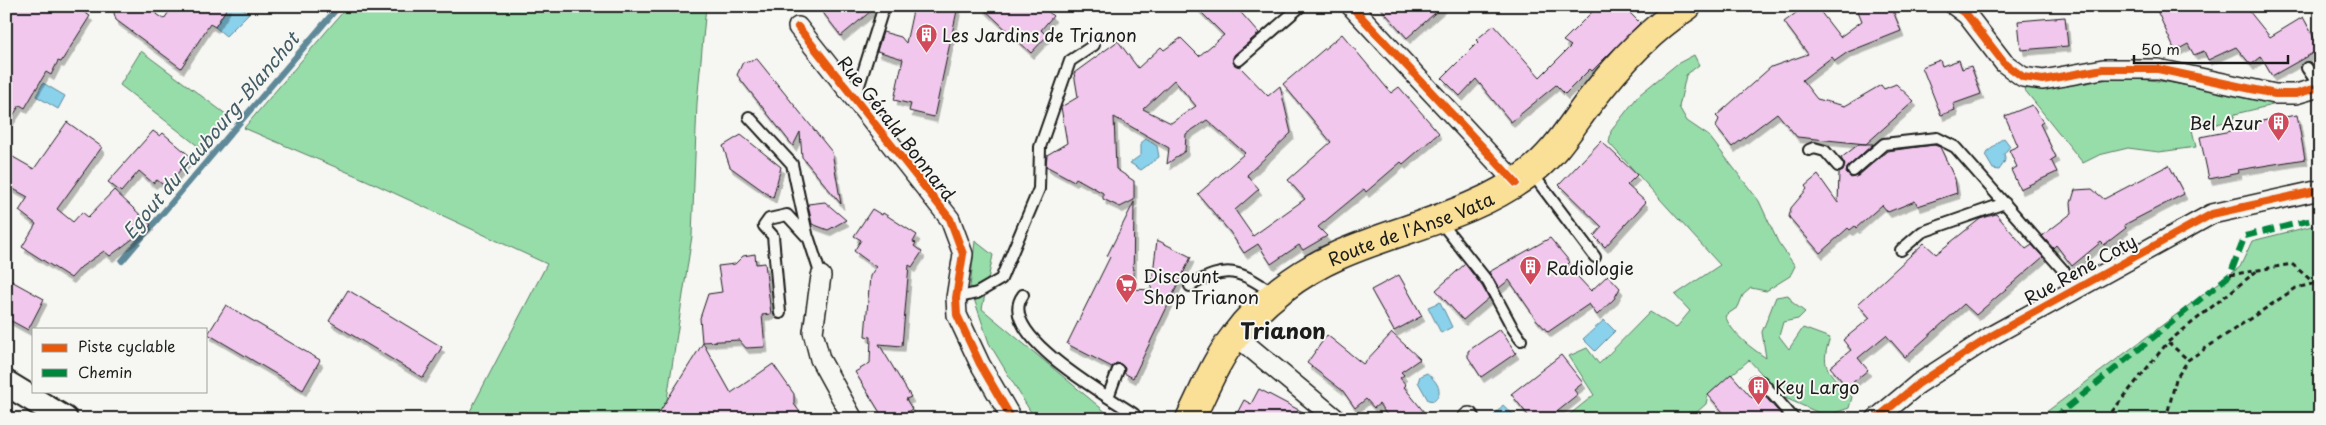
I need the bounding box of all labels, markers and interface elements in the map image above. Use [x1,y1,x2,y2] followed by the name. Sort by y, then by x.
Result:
[942,21,1137,48] place label: Les Jardins de Trianon
[914,22,938,53] building icon: Les Jardins de Trianon
[115,24,306,244] water label: Egout du Faubourg-Blanchot
[2134,32,2287,64] scale bar
[2141,37,2180,60] text: 50 m
[832,50,962,206] street label: Rue Gérald Bonnard
[2189,109,2263,136] place label: Bel Azur
[2266,110,2290,141] building icon: Bel Azur
[1323,184,1499,272] street label: Route de l'Anse Vata
[2019,227,2141,311] street label: Rue René Coty
[1546,254,1634,281] place label: Radiologie
[1518,255,1542,286] building icon: Radiologie
[1143,262,1259,310] place label: Discount Shop Trianon
[1115,273,1139,304] supermarket icon: Discount Shop Trianon
[1240,313,1326,346] district label: Trianon
[32,328,208,392] legend
[78,334,175,357] text: Piste cyclable
[78,360,132,383] text: Chemin
[1775,373,1859,400] place label: Key Largo
[1747,374,1771,405] building icon: Key Largo

